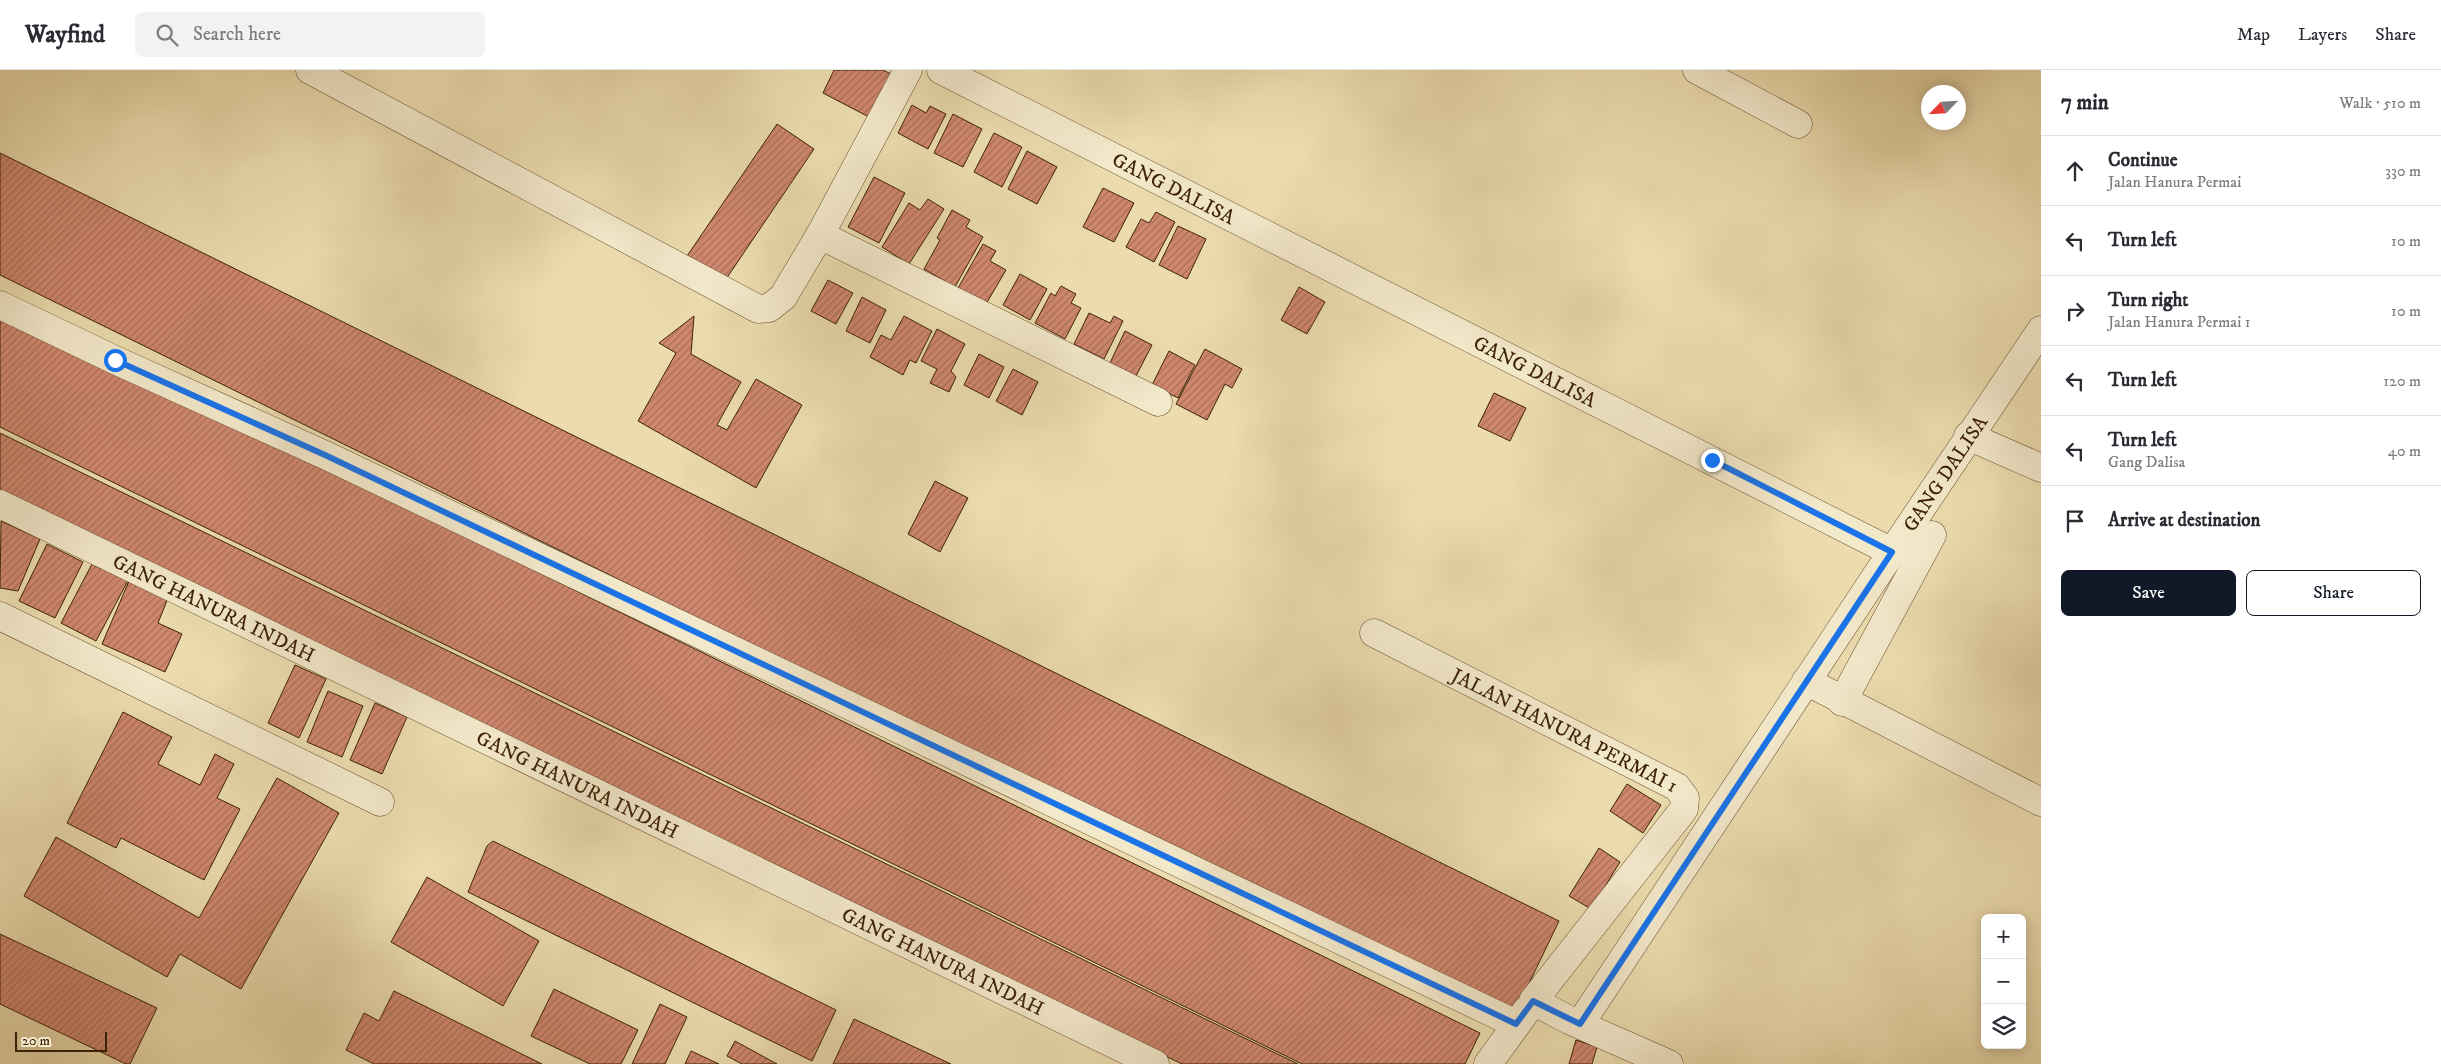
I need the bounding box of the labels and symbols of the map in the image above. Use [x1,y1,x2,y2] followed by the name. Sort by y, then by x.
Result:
[1921,85,1966,130] north arrow
[1107,148,1239,231] street label: GANG DALISA
[1469,331,1600,414] street label: GANG DALISA
[104,349,127,372] route start
[1898,411,1994,537] street label: GANG DALISA
[1701,449,1724,472] route end
[108,550,319,669] street label: GANG HANURA INDAH
[1445,663,1681,799] street label: JALAN HANURA PERMAI 1
[472,726,682,845] street label: GANG HANURA INDAH
[837,903,1048,1022] street label: GANG HANURA INDAH
[15,1029,108,1052] scale bar

